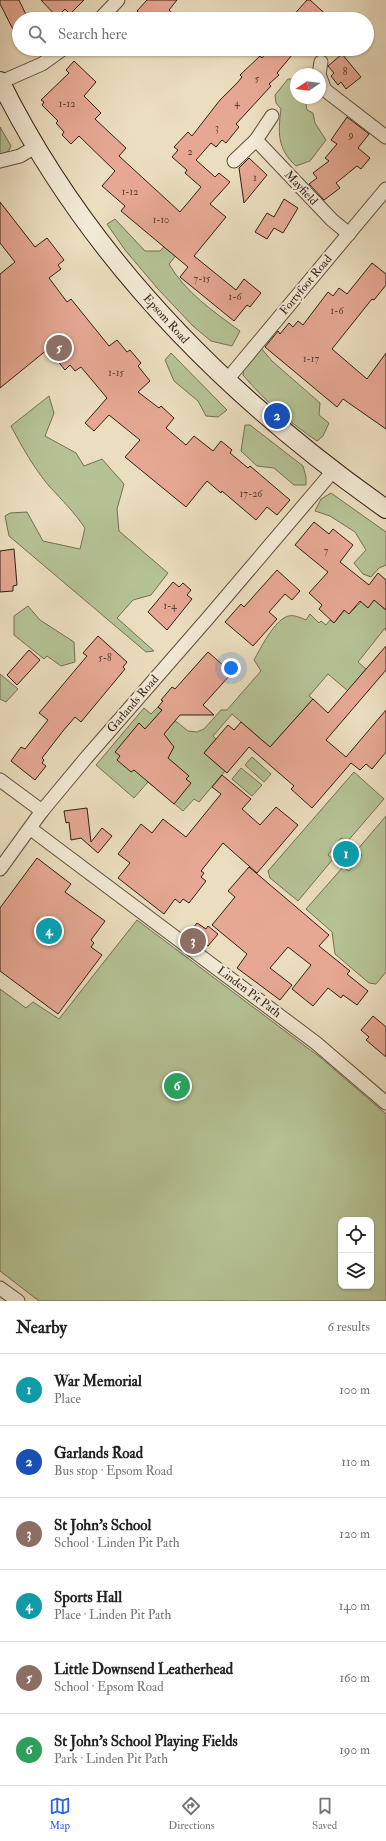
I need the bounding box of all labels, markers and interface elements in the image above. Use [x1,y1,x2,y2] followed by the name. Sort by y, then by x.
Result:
[12,12,374,56] search box
[26,23,48,45] icon: search
[58,25,127,44] text: Search here
[343,66,348,78] house number: 8
[290,68,326,104] north arrow
[255,73,260,85] house number: 5
[234,97,240,109] house number: 4
[59,98,75,110] house number: 1-12
[215,122,219,134] house number: 3
[347,129,354,141] house number: 9
[187,146,193,158] house number: 2
[281,167,321,209] street label: Mayfield
[253,172,257,184] house number: 1
[122,186,138,198] house number: 1-12
[153,214,169,226] house number: 1-10
[277,252,335,318] street label: Fortyfoot Road
[194,273,211,285] house number: 7-15
[140,291,192,347] street label: Epsom Road
[229,291,242,303] house number: 1-6
[331,305,344,317] house number: 1-6
[46,333,72,363] pin: 5
[303,353,319,365] house number: 1-17
[108,367,124,379] house number: 1-15
[264,401,290,431] pin: 2
[240,488,263,500] house number: 17-26
[324,545,329,557] house number: 7
[163,600,177,612] house number: 1-4
[98,652,112,664] house number: 5-8
[221,658,241,678] your location
[104,672,162,736] street label: Garlands Road
[333,839,359,869] pin: 1
[36,916,62,946] pin: 4
[180,926,206,956] pin: 3
[214,963,284,1021] street label: Linden Pit Path
[164,1071,190,1101] pin: 6
[338,1217,374,1289] map controls
[338,1217,374,1253] button: locate
[338,1253,374,1289] button: layers
[16,1317,67,1338] text: Nearby
[327,1319,370,1335] text: 6 results
[54,1372,142,1391] text: War Memorial
[27,1382,31,1398] text: 1
[339,1382,370,1398] text: 100 m
[54,1391,81,1407] text: Place
[54,1444,143,1463] text: Garlands Road
[26,1454,32,1470] text: 2
[341,1454,370,1470] text: 110 m
[54,1463,173,1479] text: Bus stop · Epsom Road
[54,1516,151,1535] text: St John's School
[27,1526,32,1542] text: 3
[339,1526,370,1542] text: 120 m
[54,1535,179,1551] text: School · Linden Pit Path
[54,1588,122,1607] text: Sports Hall
[25,1598,33,1614] text: 4
[339,1598,370,1614] text: 140 m
[54,1607,171,1623] text: Place · Linden Pit Path
[54,1660,233,1679] text: Little Downsend Leatherhead
[26,1670,32,1686] text: 5
[339,1670,370,1686] text: 160 m
[54,1679,164,1695] text: School · Epsom Road
[54,1732,238,1751] text: St John's School Playing Fields
[26,1742,32,1758] text: 6
[339,1742,370,1758] text: 190 m
[54,1751,168,1767] text: Park · Linden Pit Path
[49,1795,71,1832] tab: Map
[168,1795,215,1832] tab: Directions
[312,1795,337,1832] tab: Saved

